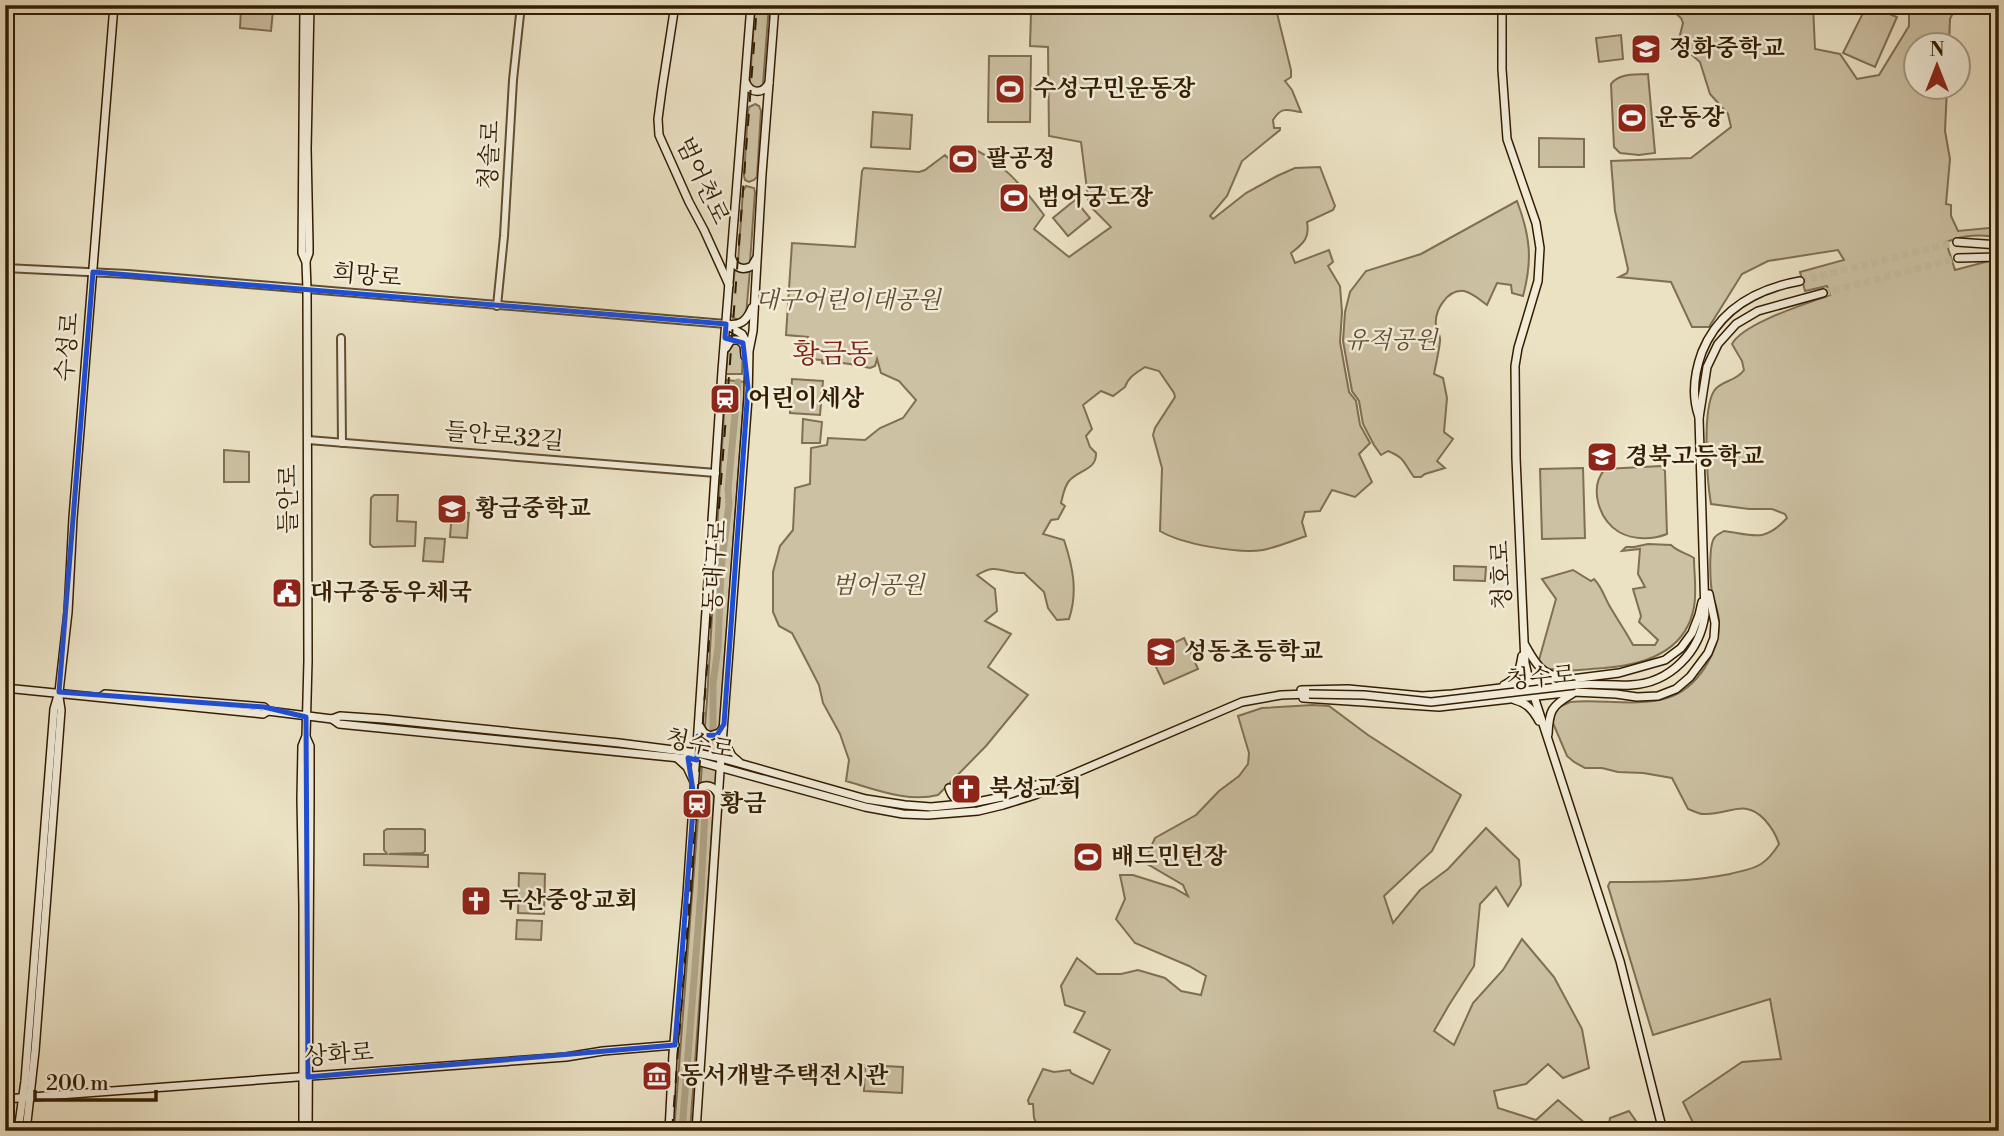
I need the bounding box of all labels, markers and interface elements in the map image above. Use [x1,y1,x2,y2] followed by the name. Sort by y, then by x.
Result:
[1629,32,1663,66] school or university icon: 정화중학교
[1902,32,1972,102] north arrow
[1669,34,1785,64] place label: 정화중학교
[1929,38,1945,62] text: N
[993,72,1027,106] sports icon: 수성구민운동장
[1033,74,1196,104] place label: 수성구민운동장
[1615,101,1649,135] sports icon: 운동장
[1655,103,1725,133] place label: 운동장
[473,119,507,191] street label: 청솔로
[669,133,735,229] street label: 범어천로
[946,142,980,176] sports icon: 팔공정
[986,144,1056,174] place label: 팔공정
[997,181,1031,215] sports icon: 범어궁도장
[1037,183,1154,213] place label: 범어궁도장
[331,258,403,294] street label: 희망로
[755,286,943,316] park label: 대구어린이대공원
[50,311,86,383] street label: 수성로
[1345,326,1439,356] park label: 유적공원
[792,337,874,372] district label: 황금동
[708,382,742,416] station icon: 어린이세상
[748,384,865,414] place label: 어린이세상
[443,417,565,457] street label: 들안로32길
[1585,440,1619,474] school or university icon: 경북고등학교
[1625,442,1764,472] place label: 경북고등학교
[274,464,304,534] street label: 들안로
[435,492,469,526] school or university icon: 황금중학교
[475,494,591,524] place label: 황금중학교
[698,519,734,613] street label: 동대구로
[1486,540,1518,610] street label: 청호로
[832,571,926,601] park label: 범어공원
[270,576,304,610] public building icon: 대구중동우체국
[310,578,472,608] place label: 대구중동우체국
[1144,635,1178,669] school or university icon: 성동초등학교
[1184,637,1323,667] place label: 성동초등학교
[1505,660,1577,696] street label: 청수로
[663,724,737,766] street label: 청수로
[949,772,983,806] church icon: 북성교회
[989,774,1082,804] place label: 북성교회
[680,787,714,821] station icon: 황금
[720,789,766,819] place label: 황금
[1071,840,1105,874] sports icon: 배드민턴장
[1111,842,1228,872] place label: 배드민턴장
[459,884,493,918] church icon: 두산중앙교회
[499,886,638,916] place label: 두산중앙교회
[303,1038,375,1072] street label: 상화로
[35,1059,156,1103] scale bar
[640,1059,674,1093] museum icon: 동서개발주택전시관
[680,1061,889,1091] place label: 동서개발주택전시관
[46,1071,109,1097] text: 200 m

